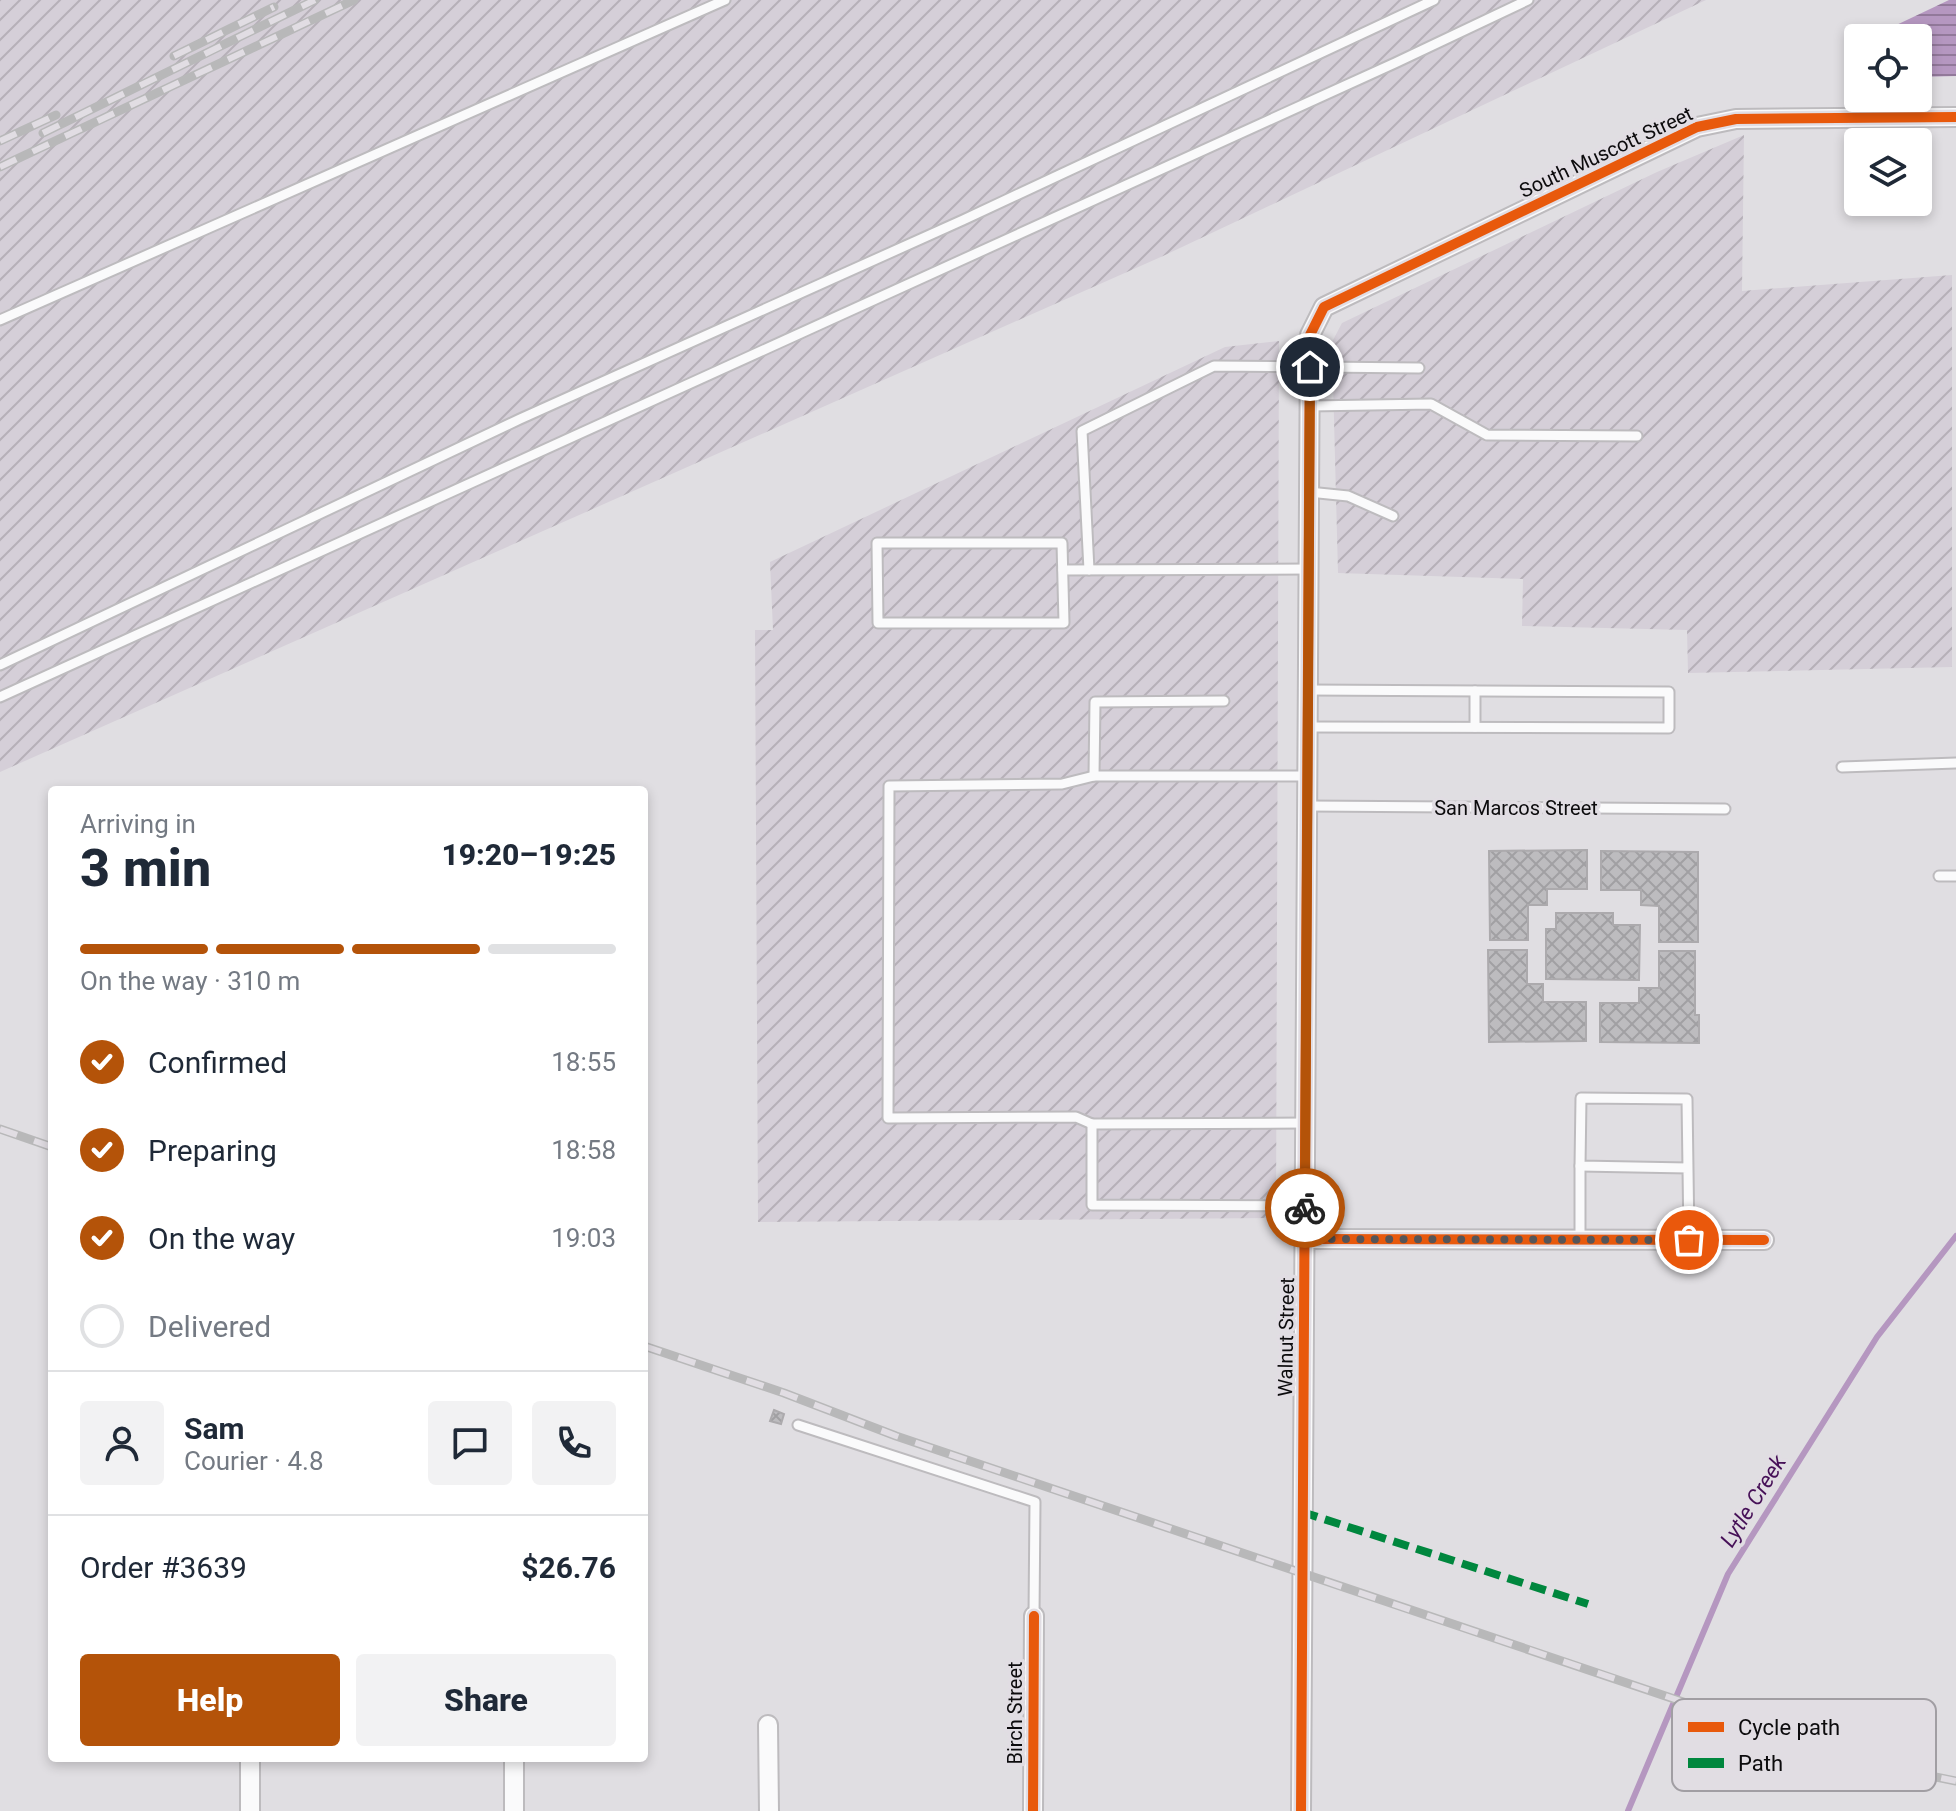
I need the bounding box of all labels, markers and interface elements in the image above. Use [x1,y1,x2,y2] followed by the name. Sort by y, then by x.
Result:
[1844,24,1932,216] map controls
[1844,24,1932,112] button: locate
[1516,101,1696,203] street label: South Muscott Street
[1844,128,1932,216] button: layers
[1276,333,1344,401] pin
[1288,345,1332,389] icon: home
[1434,796,1598,820] street label: San Marcos Street
[80,809,196,839] text: Arriving in
[441,837,616,872] text: 19:20–19:25
[80,838,211,899] text: 3 min
[80,966,300,996] text: On the way · 310 m
[80,1040,124,1084] icon: check
[148,1045,287,1080] text: Confirmed
[551,1047,616,1077] text: 18:55
[80,1128,124,1172] icon: check
[148,1133,277,1168] text: Preparing
[551,1135,616,1165] text: 18:58
[1265,1168,1345,1248] courier
[1283,1186,1327,1230] icon: bike
[1655,1206,1723,1274] pin
[80,1216,124,1260] icon: check
[1667,1218,1711,1262] icon: bag
[148,1221,295,1256] text: On the way
[551,1223,616,1253] text: 19:03
[1273,1277,1299,1397] street label: Walnut Street
[148,1309,271,1344] text: Delivered
[80,1401,164,1485] button: person
[428,1401,512,1485] button: chat
[532,1401,616,1485] button: phone
[184,1411,245,1446] text: Sam
[184,1446,324,1476] text: Courier · 4.8
[1715,1450,1792,1551] water label: Lytle Creek
[80,1550,247,1585] text: Order #3639
[521,1550,616,1585] text: $26.76
[80,1654,340,1746] button: Help
[356,1654,616,1746] button: Share
[1003,1661,1027,1765] street label: Birch Street
[1672,1699,1936,1791] legend
[1738,1715,1840,1740] text: Cycle path
[1738,1751,1783,1776] text: Path

